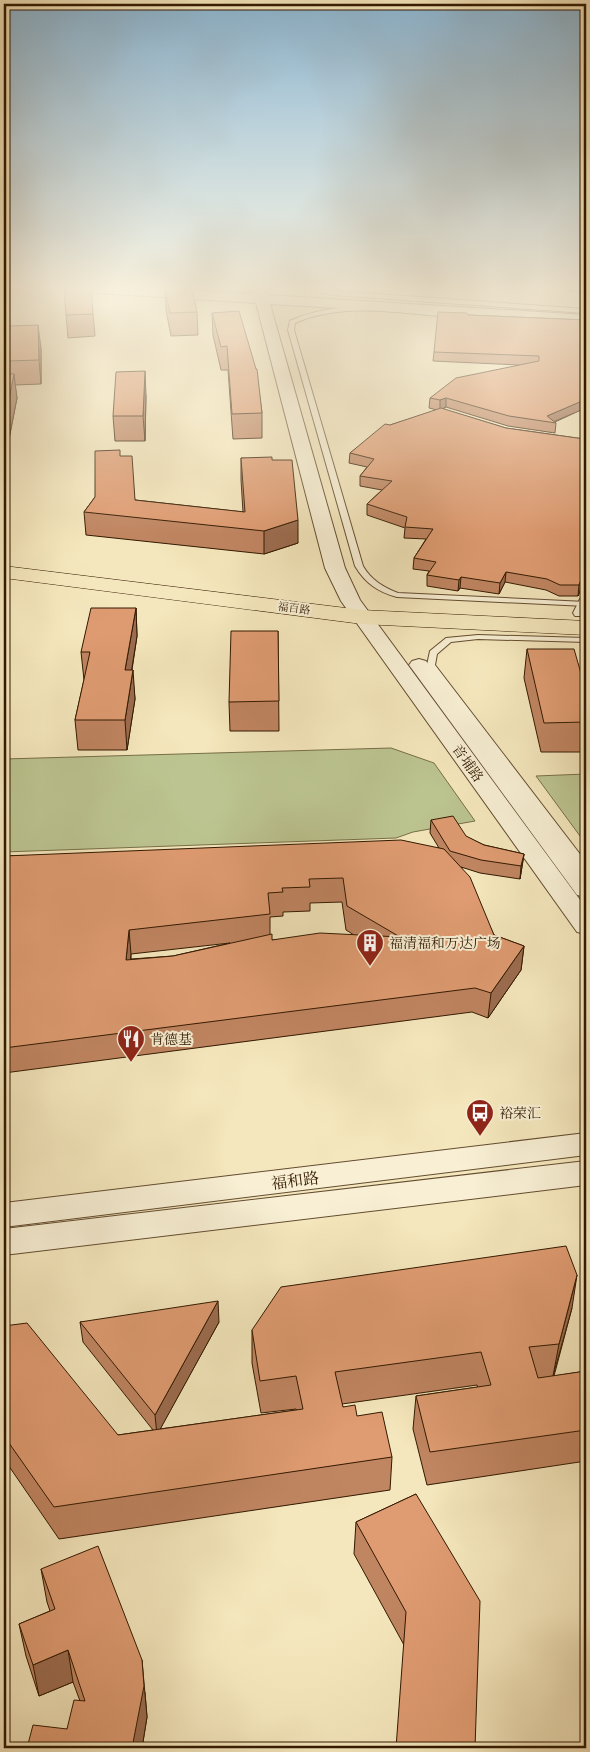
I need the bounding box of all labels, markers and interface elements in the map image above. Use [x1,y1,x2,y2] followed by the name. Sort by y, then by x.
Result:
[277,600,311,619] street label: 福百路
[447,741,487,787] street label: 音埔路
[355,928,385,967] building icon: 福清福和万达广场
[389,935,501,954] place label: 福清福和万达广场
[116,1024,146,1063] restaurant icon: 肯德基
[150,1031,192,1050] place label: 肯德基
[465,1098,495,1137] bus stop icon: 裕荣汇
[499,1105,541,1124] place label: 裕荣汇
[270,1168,320,1196] street label: 福和路

